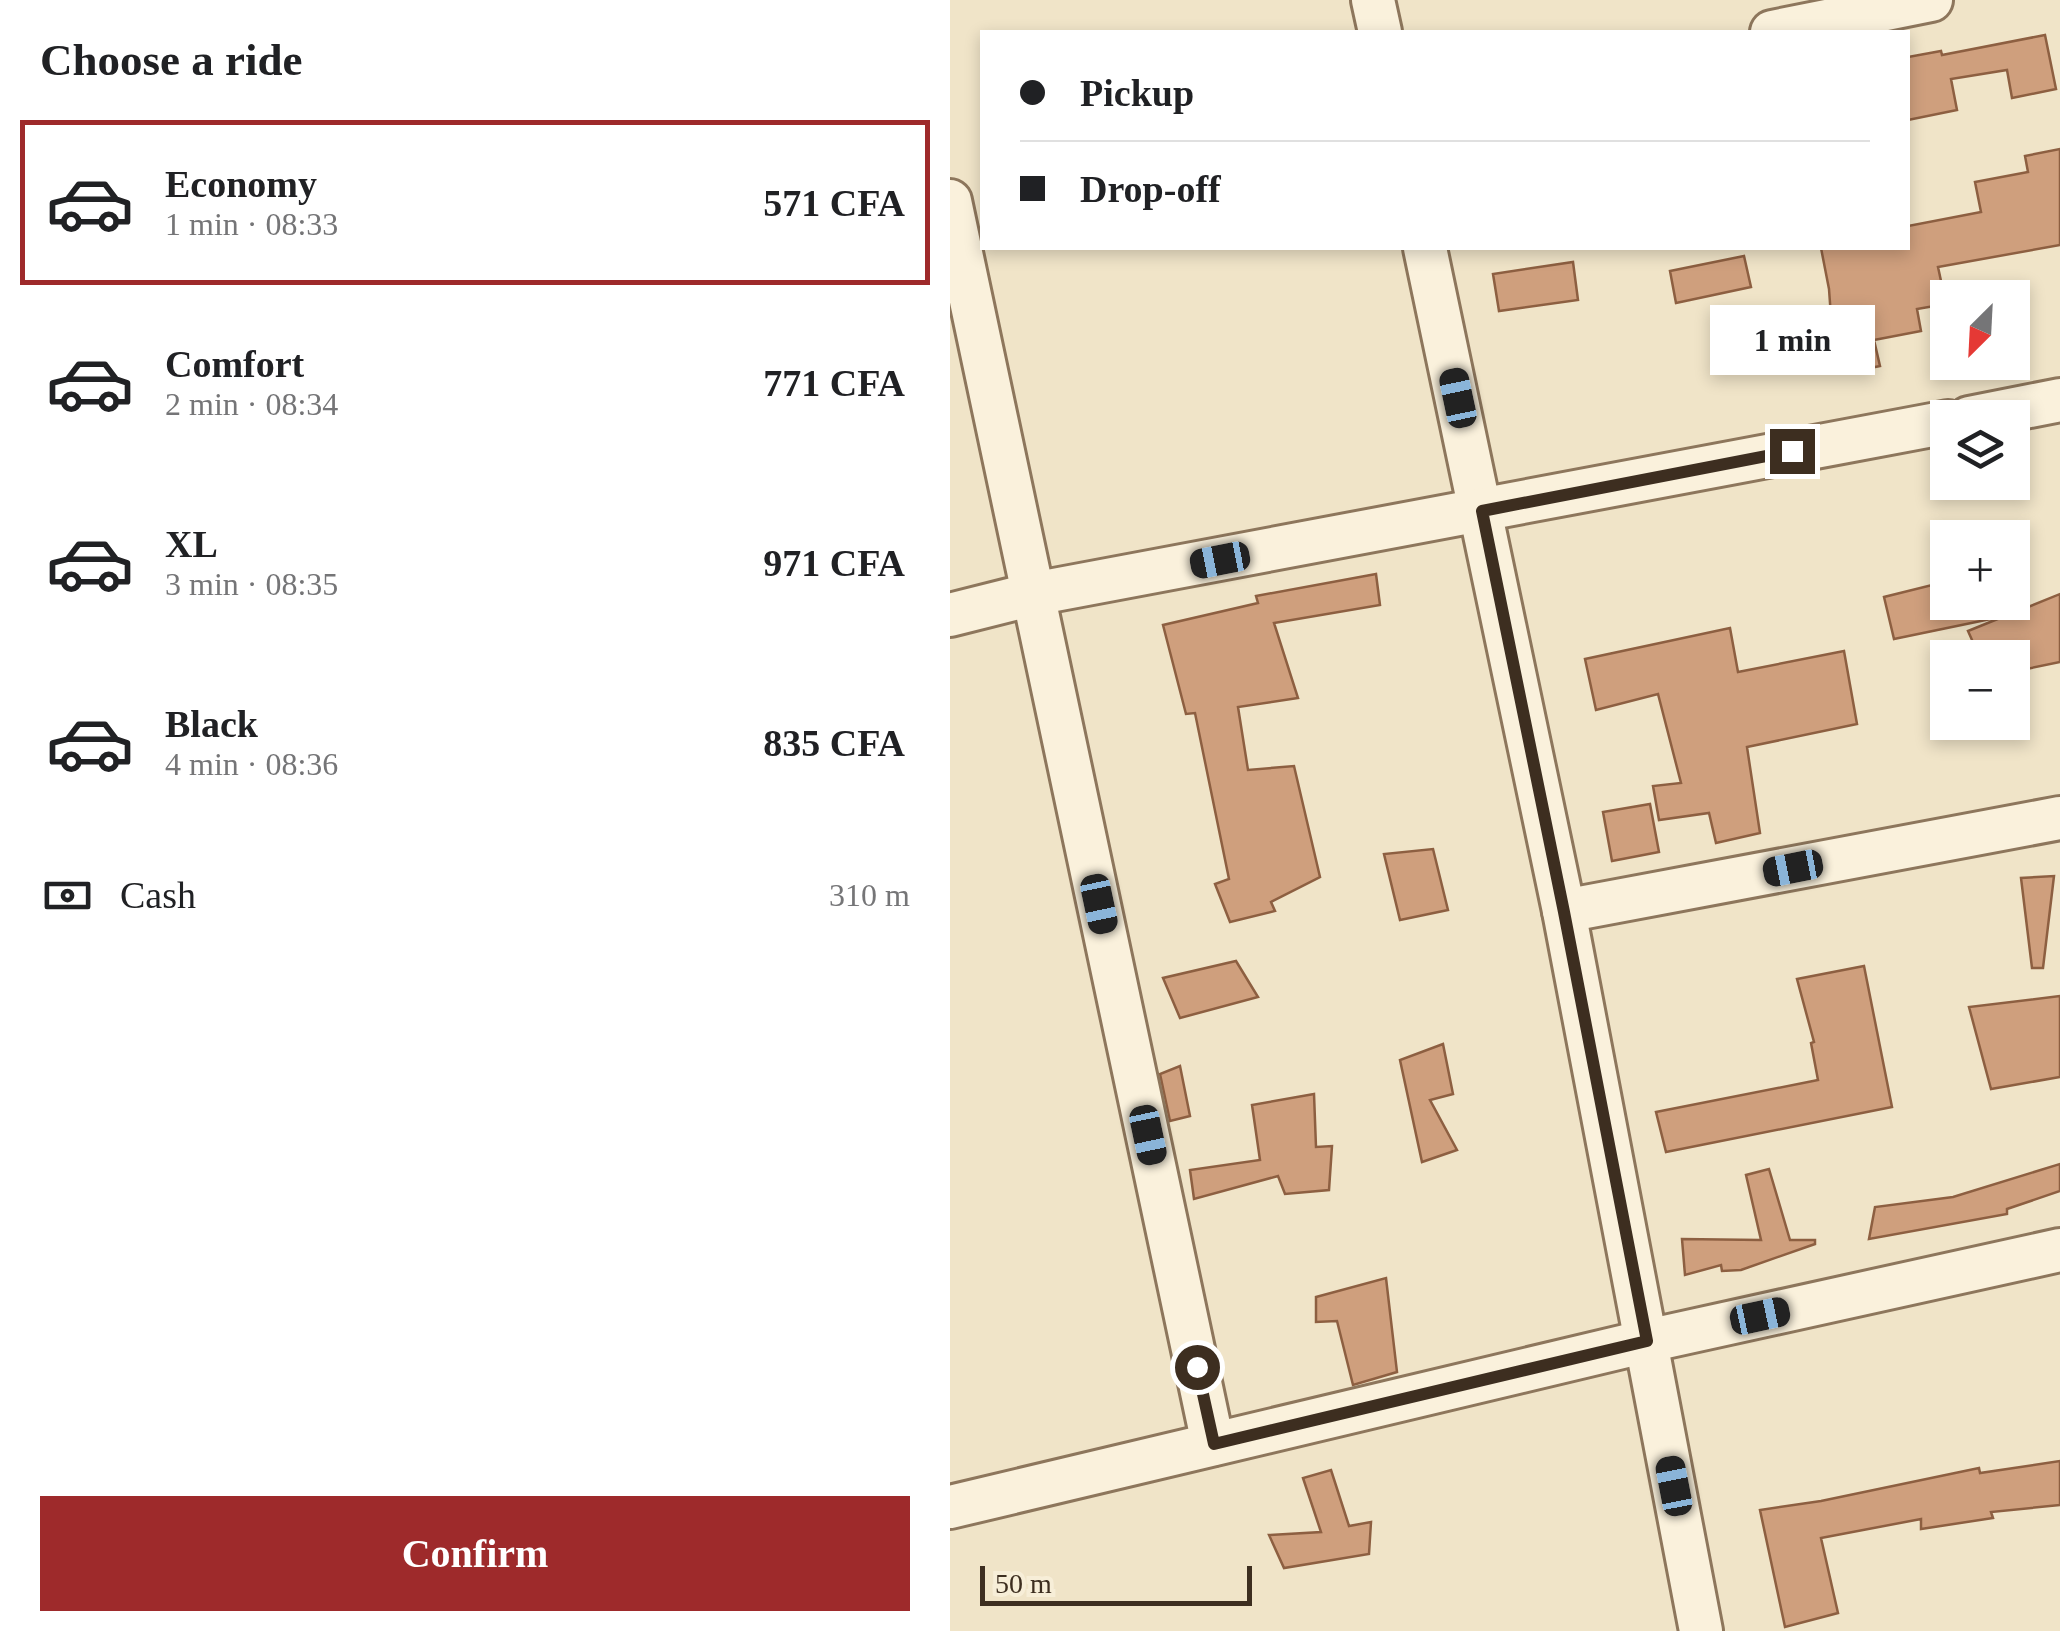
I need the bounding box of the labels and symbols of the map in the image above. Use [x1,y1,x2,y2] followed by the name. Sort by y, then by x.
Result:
[1930,280,2030,380] north arrow
[1710,306,1874,376] callout: 1 min
[1437,366,1479,430] car
[1770,429,1815,474] route end
[1188,540,1252,580] car
[1761,848,1825,888] car
[1078,872,1120,936] car
[1127,1103,1169,1167] car
[1728,1295,1792,1337] car
[1175,1345,1220,1390] route start
[1654,1454,1694,1518] car
[980,1561,1252,1606] scale bar

